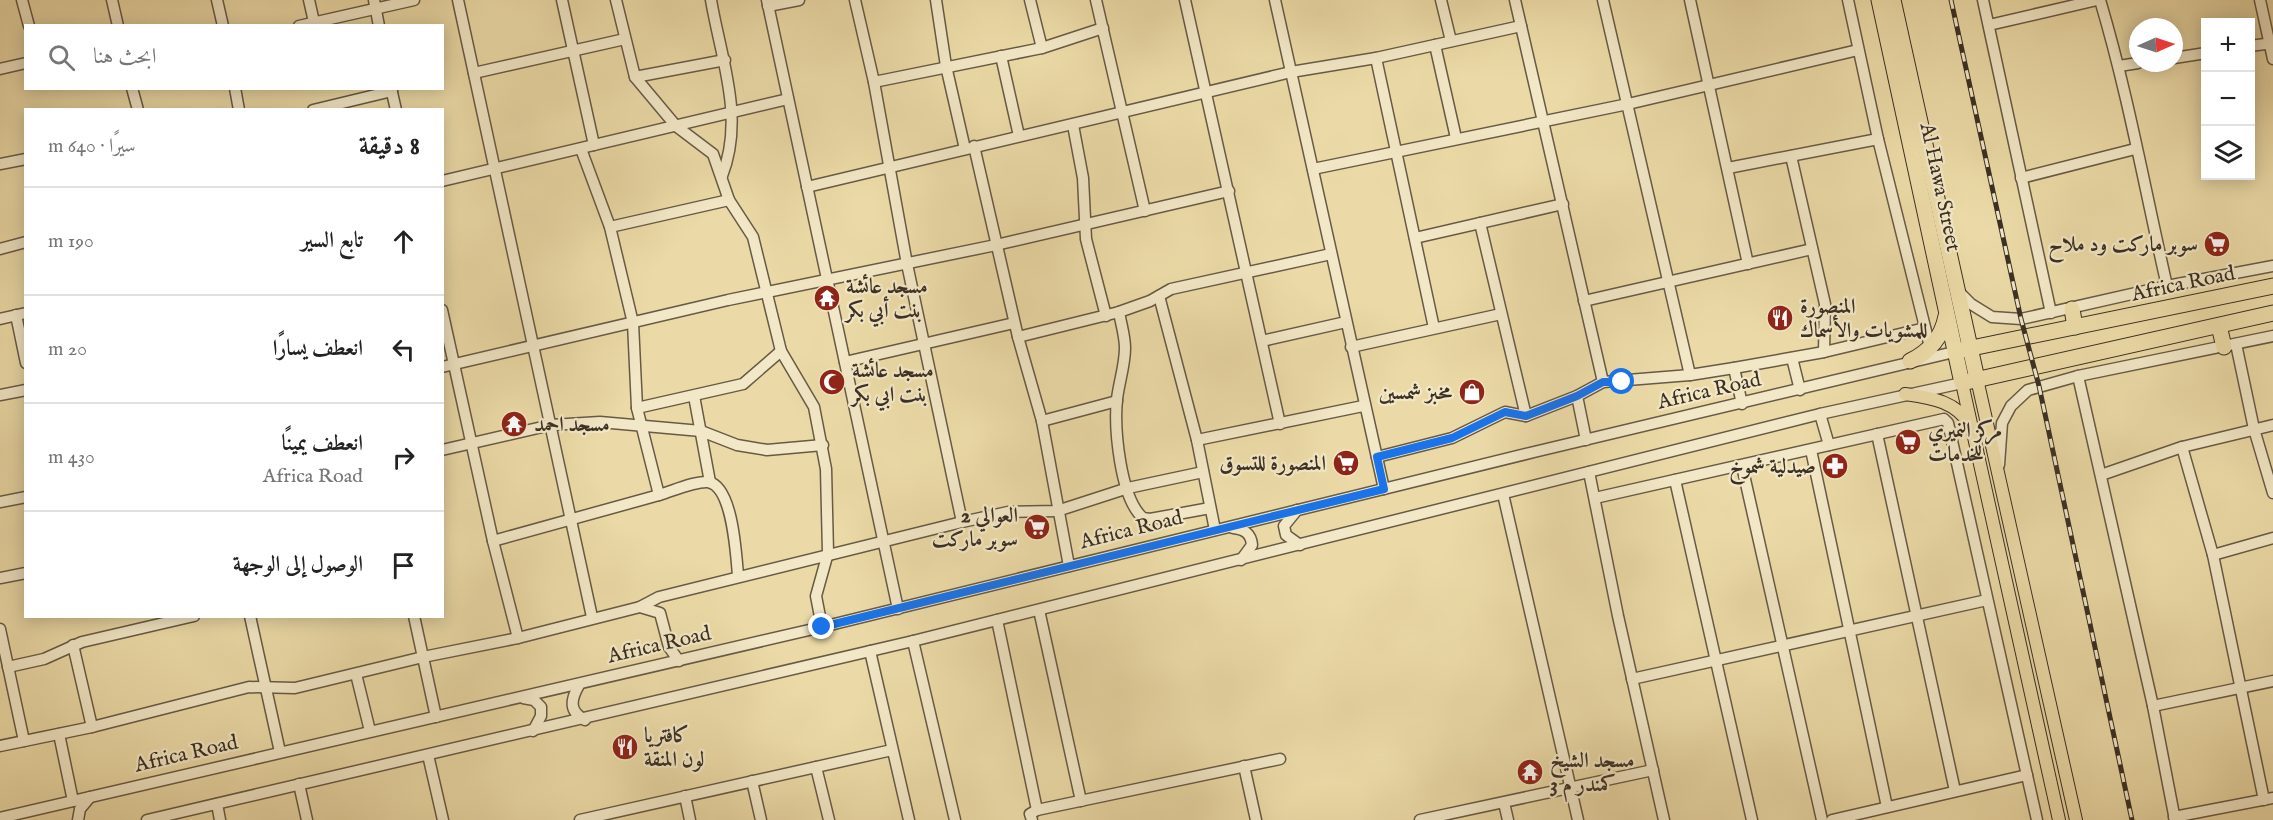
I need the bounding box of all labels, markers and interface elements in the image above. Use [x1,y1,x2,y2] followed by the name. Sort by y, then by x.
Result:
[2129,18,2183,72] north arrow
[2201,18,2255,180] map controls
[2201,18,2255,72] button: +
[24,24,444,90] search box
[45,41,78,74] icon: search
[93,43,156,71] text: ابحث هنا
[2201,72,2255,126] button: −
[1913,119,1966,254] street label: Al Hawa Street
[2201,126,2255,180] button: layers
[359,130,420,163] text: 8 دقيقة
[48,134,136,159] text: سيرًا · 640 m
[387,225,420,258] icon: ahead
[301,227,363,255] text: تابع السير
[48,229,94,254] text: 190 m
[2202,229,2232,259] supermarket icon: سوبر ماركت ود ملاح
[2048,232,2198,263] place label: سوبر ماركت ود ملاح
[2128,260,2238,309] street label: Africa Road
[844,274,928,328] place label: مسجد عائشة بنت أبي بكر
[812,283,842,313] temple icon: مسجد عائشة بنت أبي بكر
[1800,294,1928,345] place label: المنصورة للمشويات والأسماك
[1765,303,1795,333] restaurant icon: المنصورة للمشويات والأسماك
[387,333,420,366] icon: left
[273,335,363,363] text: انعطف يسارًا
[48,337,87,362] text: 20 m
[850,358,934,412] place label: مسجد عائشة بنت ابي بكر
[1654,366,1764,417] street label: Africa Road
[817,367,847,397] mosque icon: مسجد عائشة بنت ابي بكر
[1608,368,1634,394] route start
[1457,377,1487,407] shop icon: مخبز شمسين
[1379,380,1453,407] place label: مخبز شمسين
[499,409,529,439] temple icon: مسجد احمد
[534,412,610,439] place label: مسجد احمد
[1928,418,2002,469] place label: مركز النميري للخدمات
[1893,427,1923,457] supermarket icon: مركز النميري للخدمات
[282,430,363,458] text: انعطف يمينًا
[387,441,420,474] icon: right
[48,445,95,470] text: 430 m
[1331,448,1361,478] supermarket icon: المنصورة للتسوق
[1219,451,1326,478] place label: المنصورة للتسوق
[1820,451,1850,481] pharmacy icon: صيدلية شموخ
[1729,454,1816,485] place label: صيدلية شموخ
[263,464,363,489] text: Africa Road
[932,503,1018,554] place label: العوالي 2 سوبر ماركت
[1076,504,1186,557] street label: Africa Road
[1022,512,1052,542] supermarket icon: العوالي 2 سوبر ماركت
[387,549,420,582] icon: arrive
[233,551,363,579] text: الوصول إلى الوجهة
[808,613,834,639] route end
[604,620,714,671] street label: Africa Road
[644,723,705,774] place label: كافتريا لون المنقة
[131,729,241,780] street label: Africa Road
[610,732,640,762] restaurant icon: كافتريا لون المنقة
[1550,748,1635,803] place label: مسجد الشيخ كمندر م 3
[1515,757,1545,787] temple icon: مسجد الشيخ كمندر م 3

